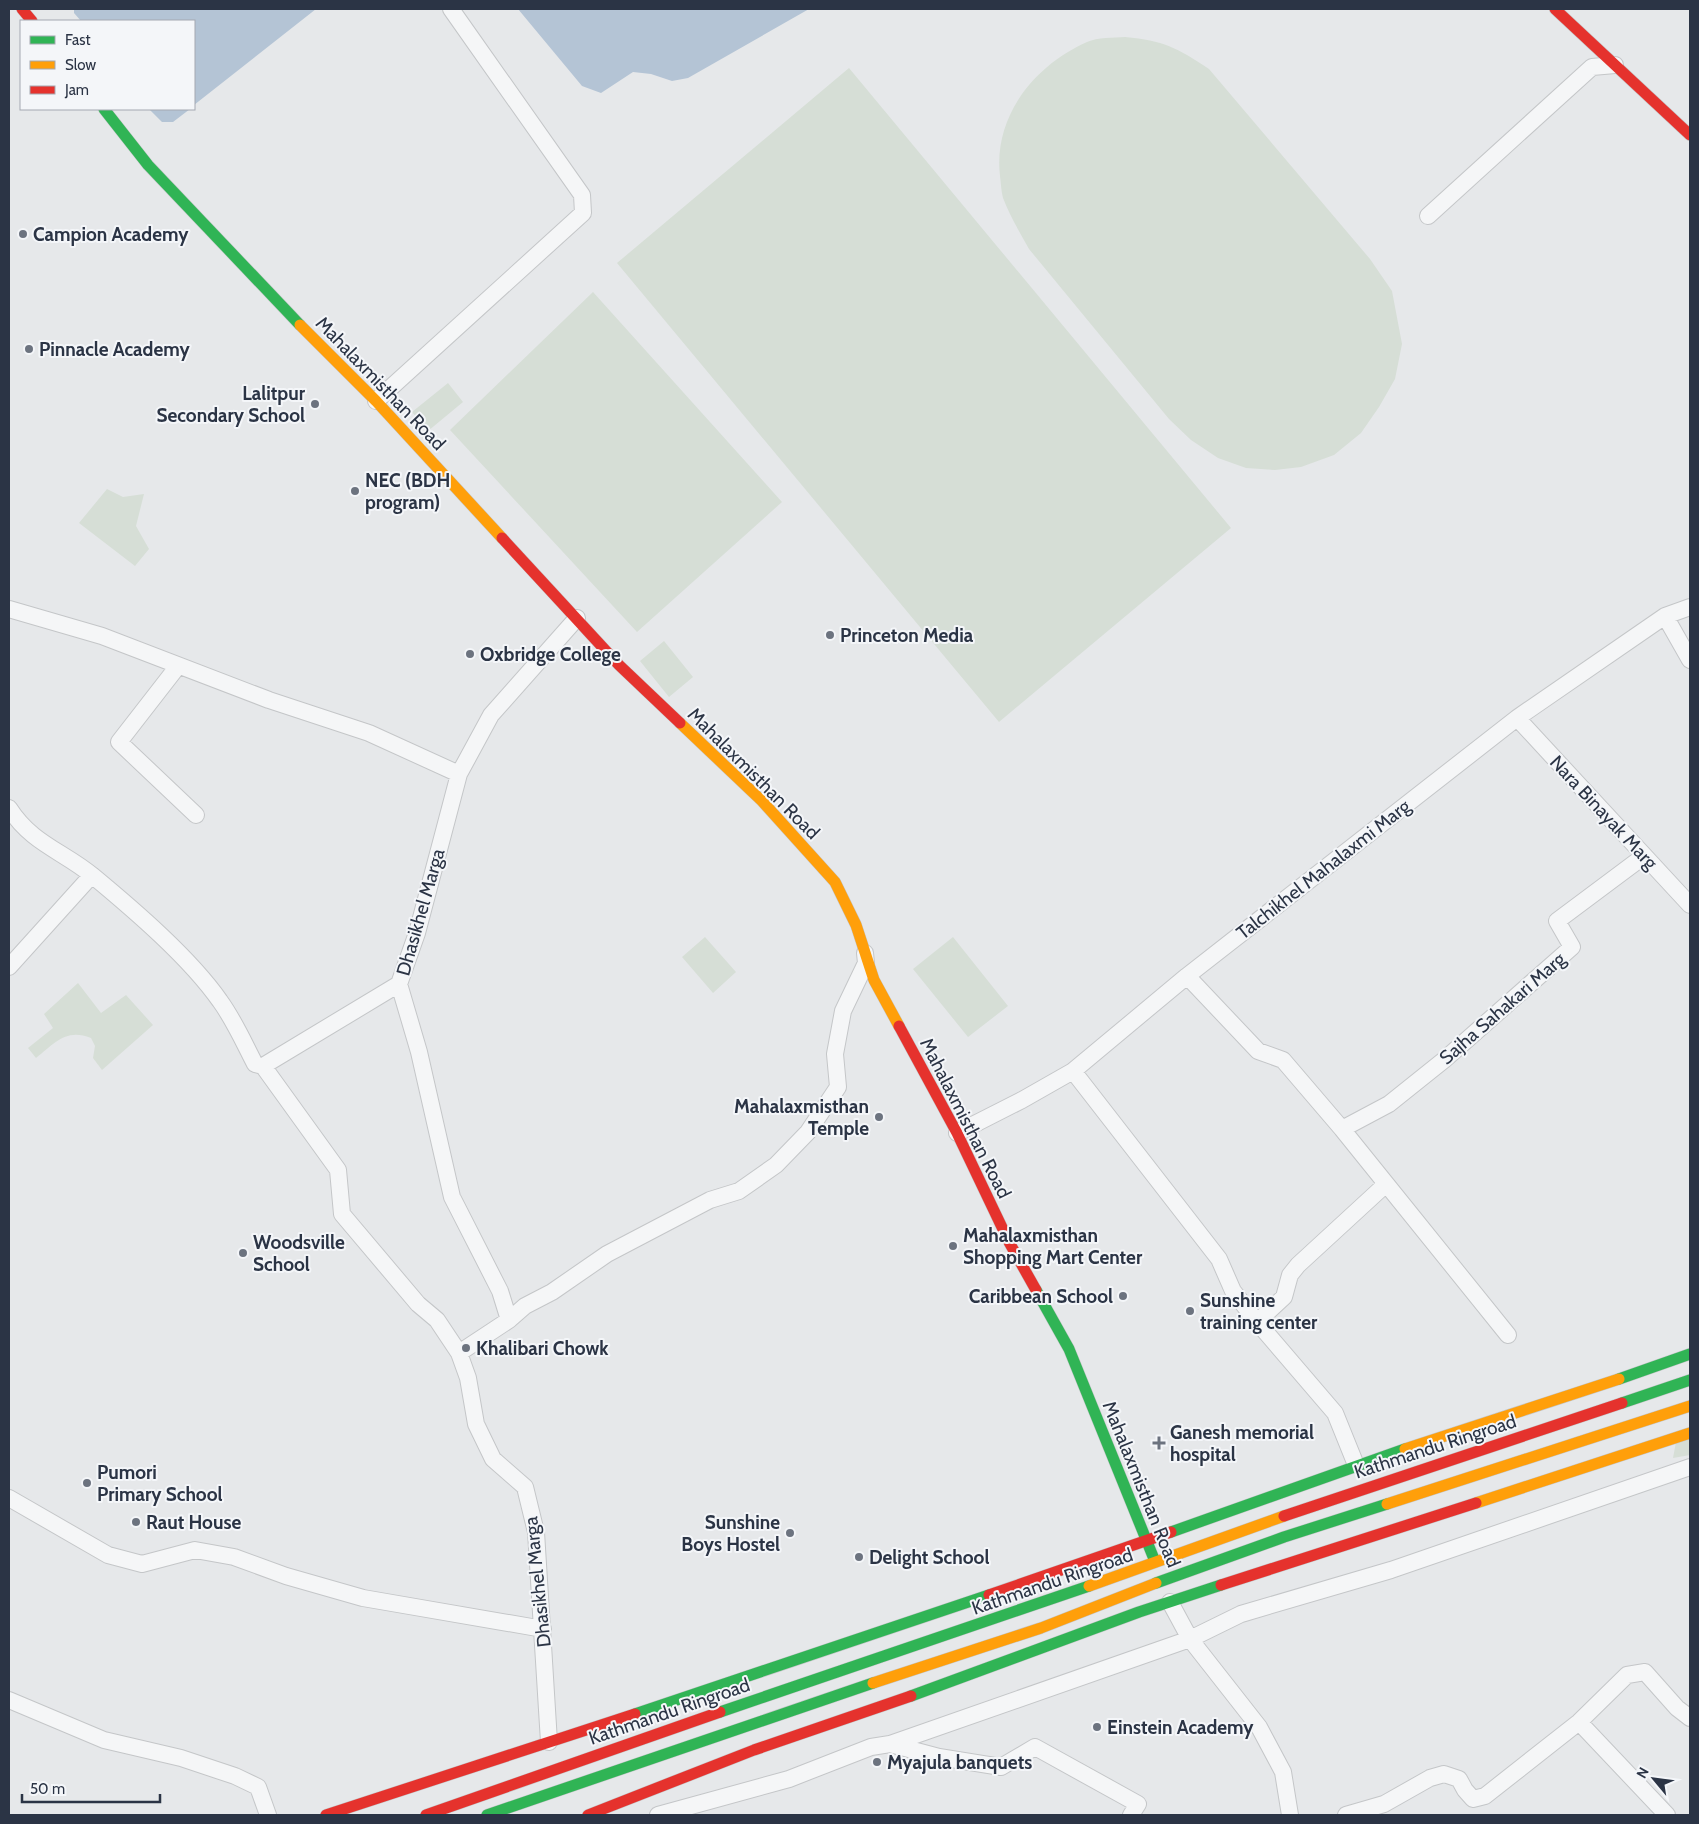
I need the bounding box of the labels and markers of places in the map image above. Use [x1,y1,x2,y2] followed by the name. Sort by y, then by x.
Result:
[33,223,189,246] place label: Campion Academy
[17,228,29,240] marker: Campion Academy
[39,338,190,361] place label: Pinnacle Academy
[23,343,35,355] marker: Pinnacle Academy
[156,382,306,427] place label: Lalitpur Secondary School
[309,398,321,410] marker: Lalitpur Secondary School
[365,469,450,514] place label: NEC (BDH program)
[349,485,361,497] marker: NEC (BDH program)
[840,624,974,647] place label: Princeton Media
[824,629,836,641] marker: Princeton Media
[480,643,621,666] place label: Oxbridge College
[464,648,476,660] marker: Oxbridge College
[734,1095,869,1140] place label: Mahalaxmisthan Temple
[873,1111,885,1123] marker: Mahalaxmisthan Temple
[963,1224,1143,1269] place label: Mahalaxmisthan Shopping Mart Center
[253,1231,345,1276] place label: Woodsville School
[947,1240,959,1252] marker: Mahalaxmisthan Shopping Mart Center
[237,1247,249,1259] marker: Woodsville School
[969,1285,1113,1308] place label: Caribbean School
[1200,1289,1318,1334] place label: Sunshine training center
[1117,1290,1129,1302] marker: Caribbean School
[1184,1305,1196,1317] marker: Sunshine training center
[476,1337,609,1360] place label: Khalibari Chowk
[460,1342,472,1354] marker: Khalibari Chowk
[1170,1421,1314,1466] place label: Ganesh memorial hospital
[1152,1436,1166,1450] marker: Ganesh memorial hospital
[97,1461,223,1506] place label: Pumori Primary School
[81,1477,93,1489] marker: Pumori Primary School
[146,1511,241,1534] place label: Raut House
[681,1511,780,1556] place label: Sunshine Boys Hostel
[130,1516,142,1528] marker: Raut House
[784,1527,796,1539] marker: Sunshine Boys Hostel
[869,1546,989,1569] place label: Delight School
[853,1551,865,1563] marker: Delight School
[1107,1716,1254,1739] place label: Einstein Academy
[1091,1721,1103,1733] marker: Einstein Academy
[887,1751,1032,1774] place label: Myajula banquets
[871,1756,883,1768] marker: Myajula banquets

